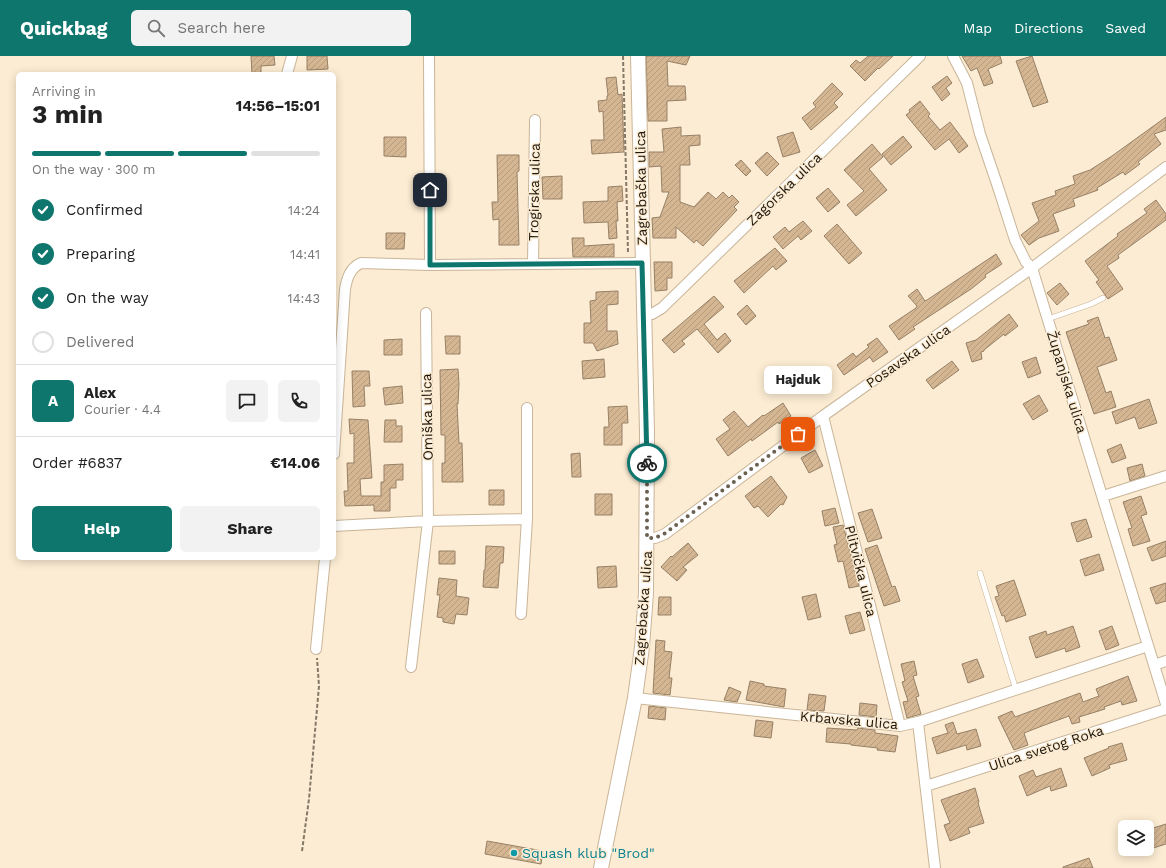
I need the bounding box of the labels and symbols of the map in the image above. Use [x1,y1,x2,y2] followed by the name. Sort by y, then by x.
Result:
[632,130,650,246] street label: Zagrebačka ulica
[525,143,543,241] street label: Trogirska ulica
[743,149,825,229] street label: Zagorska ulica
[413,173,447,207] pin
[863,321,953,391] street label: Posavska ulica
[1044,329,1090,435] street label: Županjska ulica
[764,366,832,394] callout: Hajduk
[418,373,436,461] street label: Omiška ulica
[781,417,815,451] pin
[627,443,667,483] courier
[842,524,880,619] street label: Plitvička ulica
[631,550,655,666] street label: Zagrebačka ulica
[799,708,899,732] street label: Krbavska ulica
[986,722,1106,774] street label: Ulica svetog Roka
[522,845,655,861] place label: Squash klub "Brod"
[509,848,519,858] marker: Squash klub "Brod"

